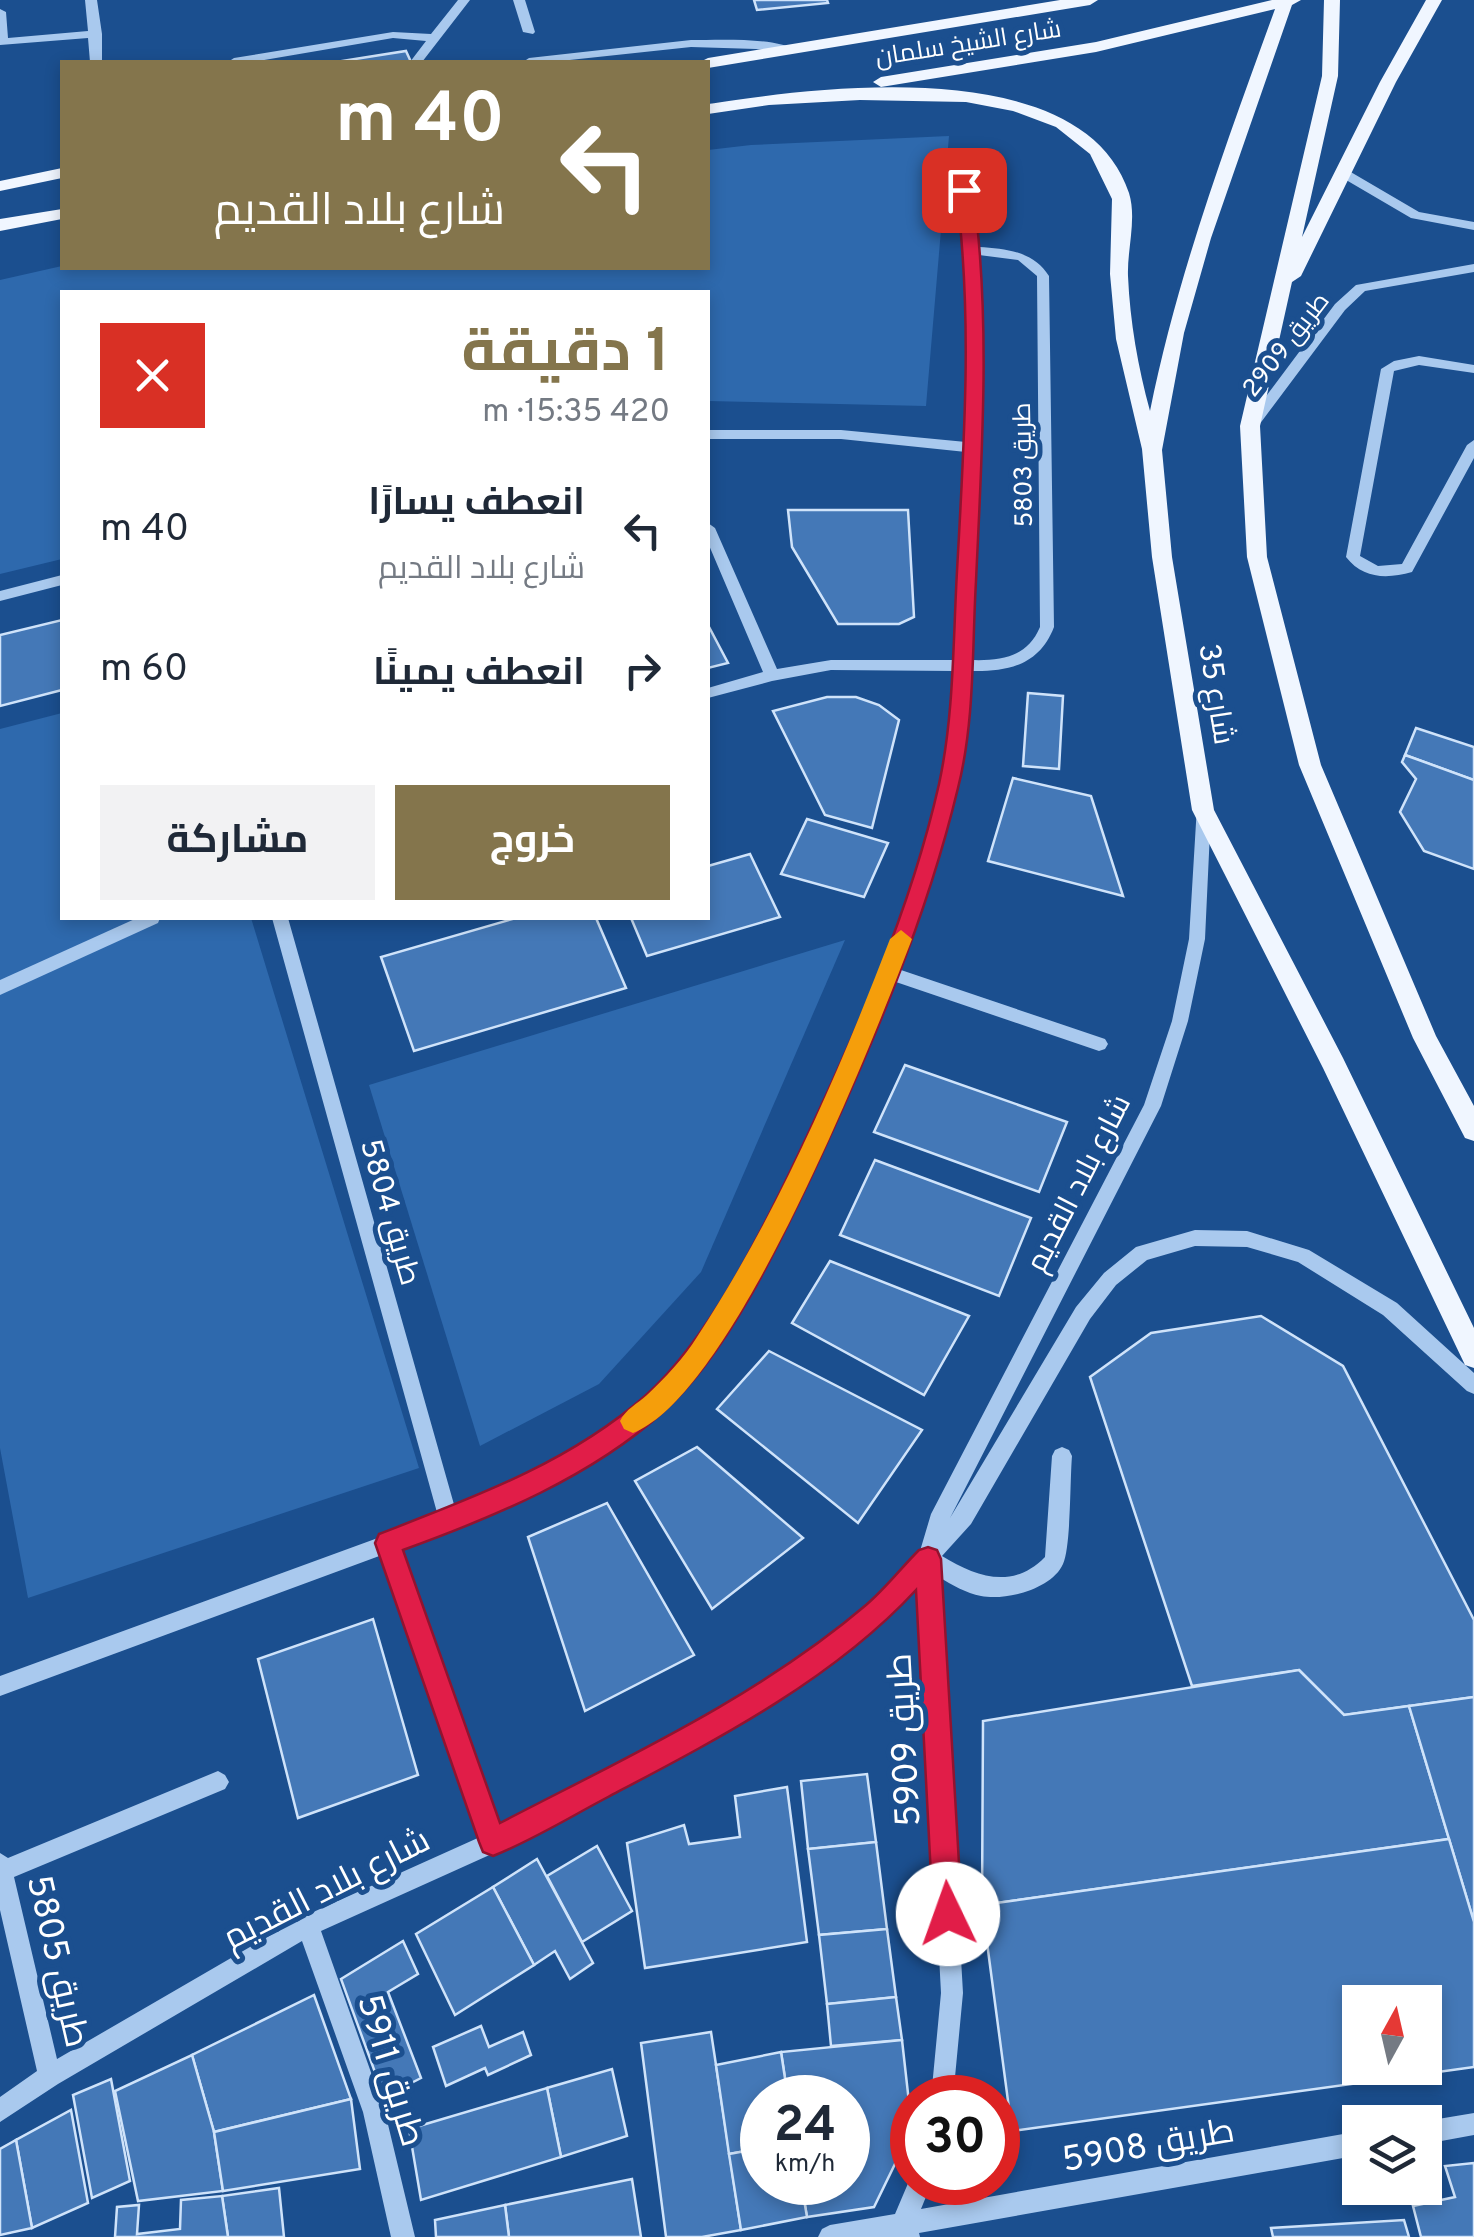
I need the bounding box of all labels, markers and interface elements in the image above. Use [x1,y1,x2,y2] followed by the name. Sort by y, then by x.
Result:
[873,14,1064,75] street label: شارع الشيخ سلمان
[335,78,505,167] text: 40 m
[540,100,670,230] icon: left
[922,148,1007,233] pin
[937,163,992,218] icon: arrive
[214,184,505,241] text: شارع بلاد القديم
[1237,287,1338,405] street label: طريق 2909
[461,317,670,393] text: 1 دقيقة
[100,323,205,428] button: close
[482,393,670,433] text: 420 m · 15:35
[1008,402,1042,528] street label: طريق 5803
[368,480,585,529] text: انعطف يسارًا
[615,503,670,558] icon: left
[100,506,189,555] text: 40 m
[378,550,585,590] text: شارع بلاد القديم
[1188,641,1241,748] street label: شارع 35
[615,643,670,698] icon: right
[100,646,188,695] text: 60 m
[373,650,585,699] text: انعطف يمينًا
[100,785,375,900] button: مشاركة
[395,785,670,900] button: خروج
[1020,1089,1141,1279] street label: شارع بلاد القديم
[350,1135,427,1290] street label: طريق 5804
[879,1652,933,1828] street label: طريق 5909
[216,1820,438,1962] street label: شارع بلاد القديم
[896,1862,1000,1966] position arrow
[15,1871,97,2052] street label: طريق 5805
[1342,1985,1442,2085] north arrow
[1342,1985,1442,2205] map controls
[345,1990,433,2152] street label: طريق 5911
[890,2075,1020,2205] speed limit sign: 30
[774,2096,836,2159] text: 24
[1342,2105,1442,2205] button: layers
[1059,2110,1238,2184] street label: طريق 5908
[775,2149,835,2181] text: km/h

